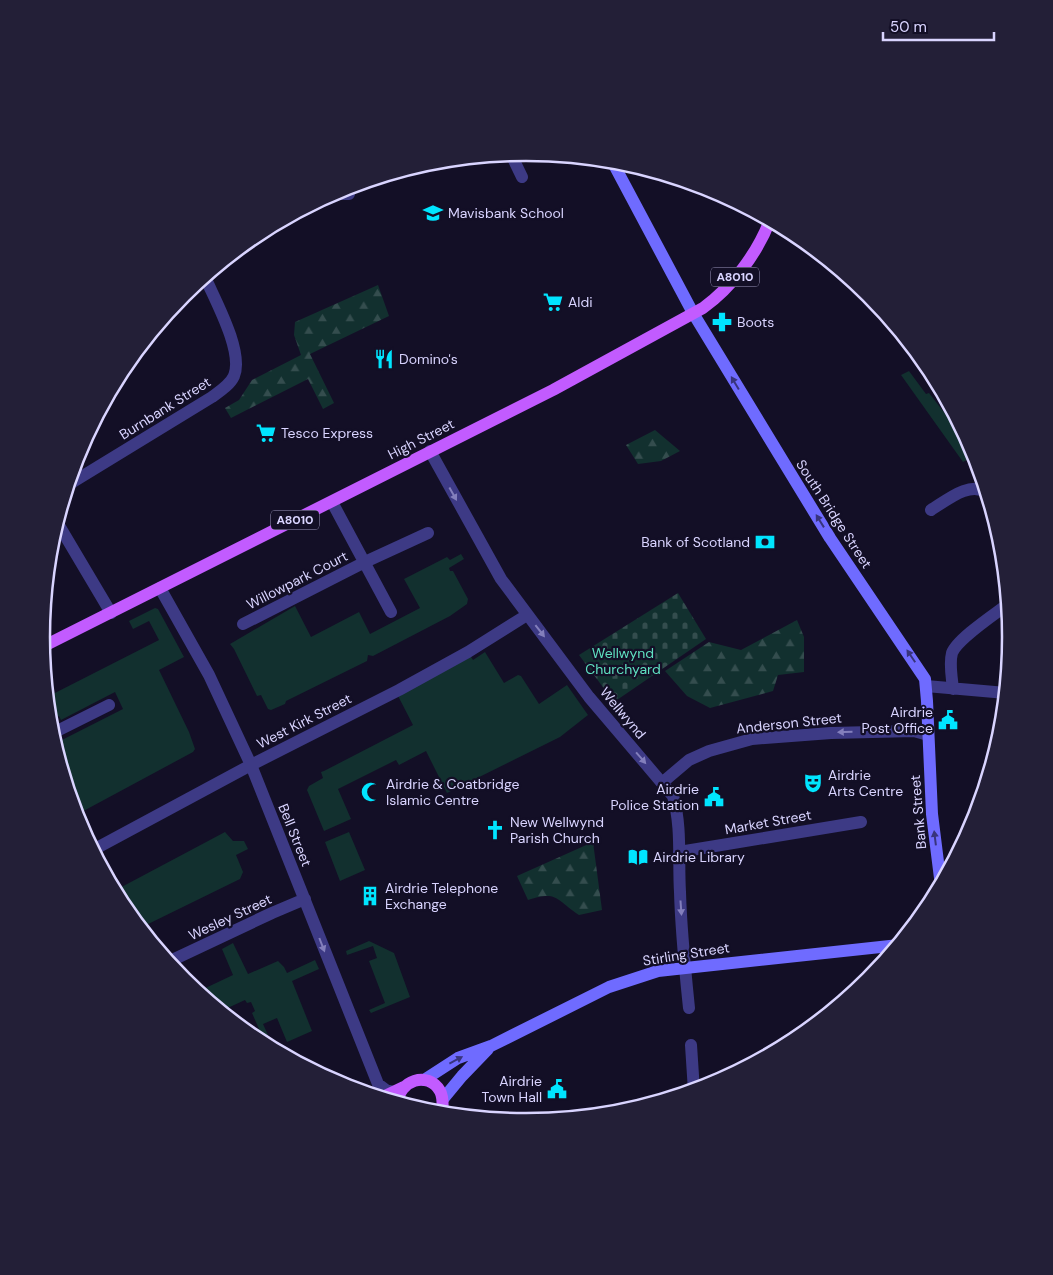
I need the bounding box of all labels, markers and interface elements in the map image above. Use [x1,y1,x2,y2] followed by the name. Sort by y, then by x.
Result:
[883,10,994,42] scale bar
[890,17,927,37] text: 50 m
[422,202,444,224] school or university icon: Mavisbank School
[448,204,564,222] place label: Mavisbank School
[711,268,759,286] road number: A8010
[542,291,564,313] supermarket icon: Aldi
[568,293,593,311] place label: Aldi
[711,311,733,333] pharmacy icon: Boots
[737,313,774,331] place label: Boots
[373,348,395,370] restaurant icon: Domino's
[399,350,458,368] place label: Domino's
[116,373,214,443] street label: Burnbank Street
[731,376,740,389] one-way arrow
[385,415,457,463] street label: High Street
[255,422,277,444] supermarket icon: Tesco Express
[281,424,373,442] place label: Tesco Express
[792,456,876,572] street label: South Bridge Street
[449,487,458,501] one-way arrow
[271,510,319,530] road number: A8010
[815,515,825,528] one-way arrow
[754,531,776,553] bank icon: Bank of Scotland
[641,533,750,551] place label: Bank of Scotland
[243,547,351,613] street label: Willowpark Court
[534,624,545,637] one-way arrow
[585,644,661,678] park label: Wellwynd Churchyard
[906,649,916,663] one-way arrow
[596,683,650,743] street label: Wellwynd
[254,689,354,753] street label: West Kirk Street
[862,703,933,737] place label: Airdrie Post Office
[735,709,843,737] street label: Anderson Street
[937,709,959,731] public building icon: Airdrie Post Office
[837,729,853,737] one-way arrow
[635,752,646,764] one-way arrow
[828,766,903,800] place label: Airdrie Arts Centre
[802,772,824,794] theatre icon: Airdrie Arts Centre
[906,774,930,850] street label: Bank Street
[386,775,519,809] place label: Airdrie & Coatbridge Islamic Centre
[611,780,699,814] place label: Airdrie Police Station
[360,781,382,803] mosque icon: Airdrie & Coatbridge Islamic Centre
[703,786,725,808] public building icon: Airdrie Police Station
[274,801,316,869] street label: Bell Street
[723,806,813,838] street label: Market Street
[510,813,604,847] place label: New Wellwynd Parish Church
[484,819,506,841] church icon: New Wellwynd Parish Church
[931,829,939,845] one-way arrow
[627,846,649,868] library icon: Airdrie Library
[653,848,745,866] place label: Airdrie Library
[385,879,498,913] place label: Airdrie Telephone Exchange
[359,885,381,907] building icon: Airdrie Telephone Exchange
[186,890,274,944] street label: Wesley Street
[677,901,685,917] one-way arrow
[318,938,326,953] one-way arrow
[641,938,731,970] street label: Stirling Street
[449,1056,463,1064] one-way arrow
[482,1072,542,1106] place label: Airdrie Town Hall
[546,1078,568,1100] public building icon: Airdrie Town Hall

